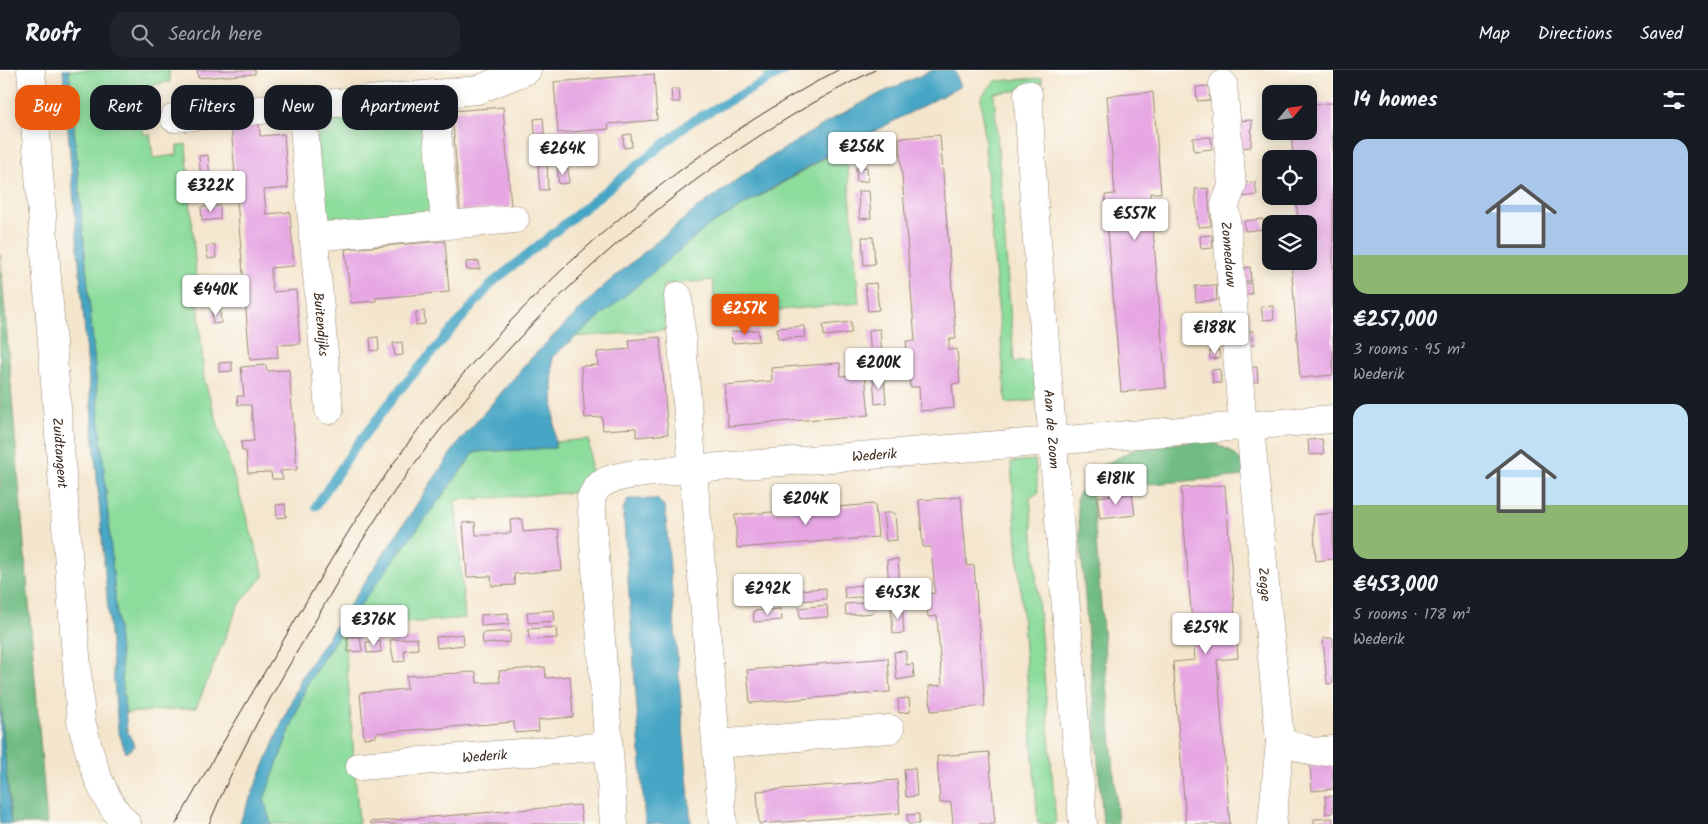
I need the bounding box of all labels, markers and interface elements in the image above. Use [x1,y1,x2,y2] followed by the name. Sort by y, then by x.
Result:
[110,12,460,57] search box
[25,15,80,54] text: Roofr
[168,20,262,50] text: Search here
[1478,20,1510,49] text: Map
[1538,20,1612,49] text: Directions
[1640,20,1683,49] text: Saved
[128,21,156,49] icon: search
[1353,84,1438,117] text: 14 homes
[15,85,80,130] chip: Buy
[90,85,161,130] chip: Rent
[171,85,254,130] chip: Filters
[264,85,332,130] chip: New
[342,85,458,130] chip: Apartment
[1262,85,1318,140] north arrow
[1262,85,1317,270] map controls
[1660,86,1688,114] icon: filters
[827,132,897,174] pin: €256K
[528,134,598,176] pin: €264K
[839,135,885,160] text: €256K
[540,137,586,162] text: €264K
[1262,150,1317,205] button: locate
[176,170,246,213] pin: €322K
[1476,171,1566,261] icon: home
[187,174,235,199] text: €322K
[1100,198,1170,241] pin: €557K
[1113,202,1157,227] text: €557K
[1262,215,1317,270] button: layers
[1214,220,1242,289] street label: Zonnedauw
[181,274,251,317] pin: €440K
[193,278,239,303] text: €440K
[307,291,334,357] street label: Buitendijks
[710,294,780,336] pin: €257K
[723,297,767,322] text: €257K
[1353,304,1437,337] text: €257,000
[1180,312,1250,355] pin: €188K
[1193,316,1237,341] text: €188K
[1353,337,1465,362] text: 3 rooms · 95 m²
[844,348,914,390] pin: €200K
[856,351,902,376] text: €200K
[1353,362,1405,387] text: Wederik
[1037,389,1065,470] street label: Aan de Zoom
[46,417,73,490] street label: Zuidtangent
[1476,436,1566,526] icon: home
[851,443,898,469] street label: Wederik
[1081,464,1151,506] pin: €181K
[1097,467,1135,492] text: €181K
[771,484,841,526] pin: €204K
[783,487,829,512] text: €204K
[1251,566,1277,603] street label: Zegge
[1353,569,1438,602] text: €453,000
[733,574,803,616] pin: €292K
[745,577,791,602] text: €292K
[863,578,933,620] pin: €453K
[875,581,921,606] text: €453K
[1353,602,1470,627] text: 5 rooms · 178 m²
[339,604,409,647] pin: €376K
[352,608,396,633] text: €376K
[1171,612,1241,655] pin: €259K
[1183,616,1229,641] text: €259K
[1353,627,1405,652] text: Wederik
[461,744,508,770] street label: Wederik

